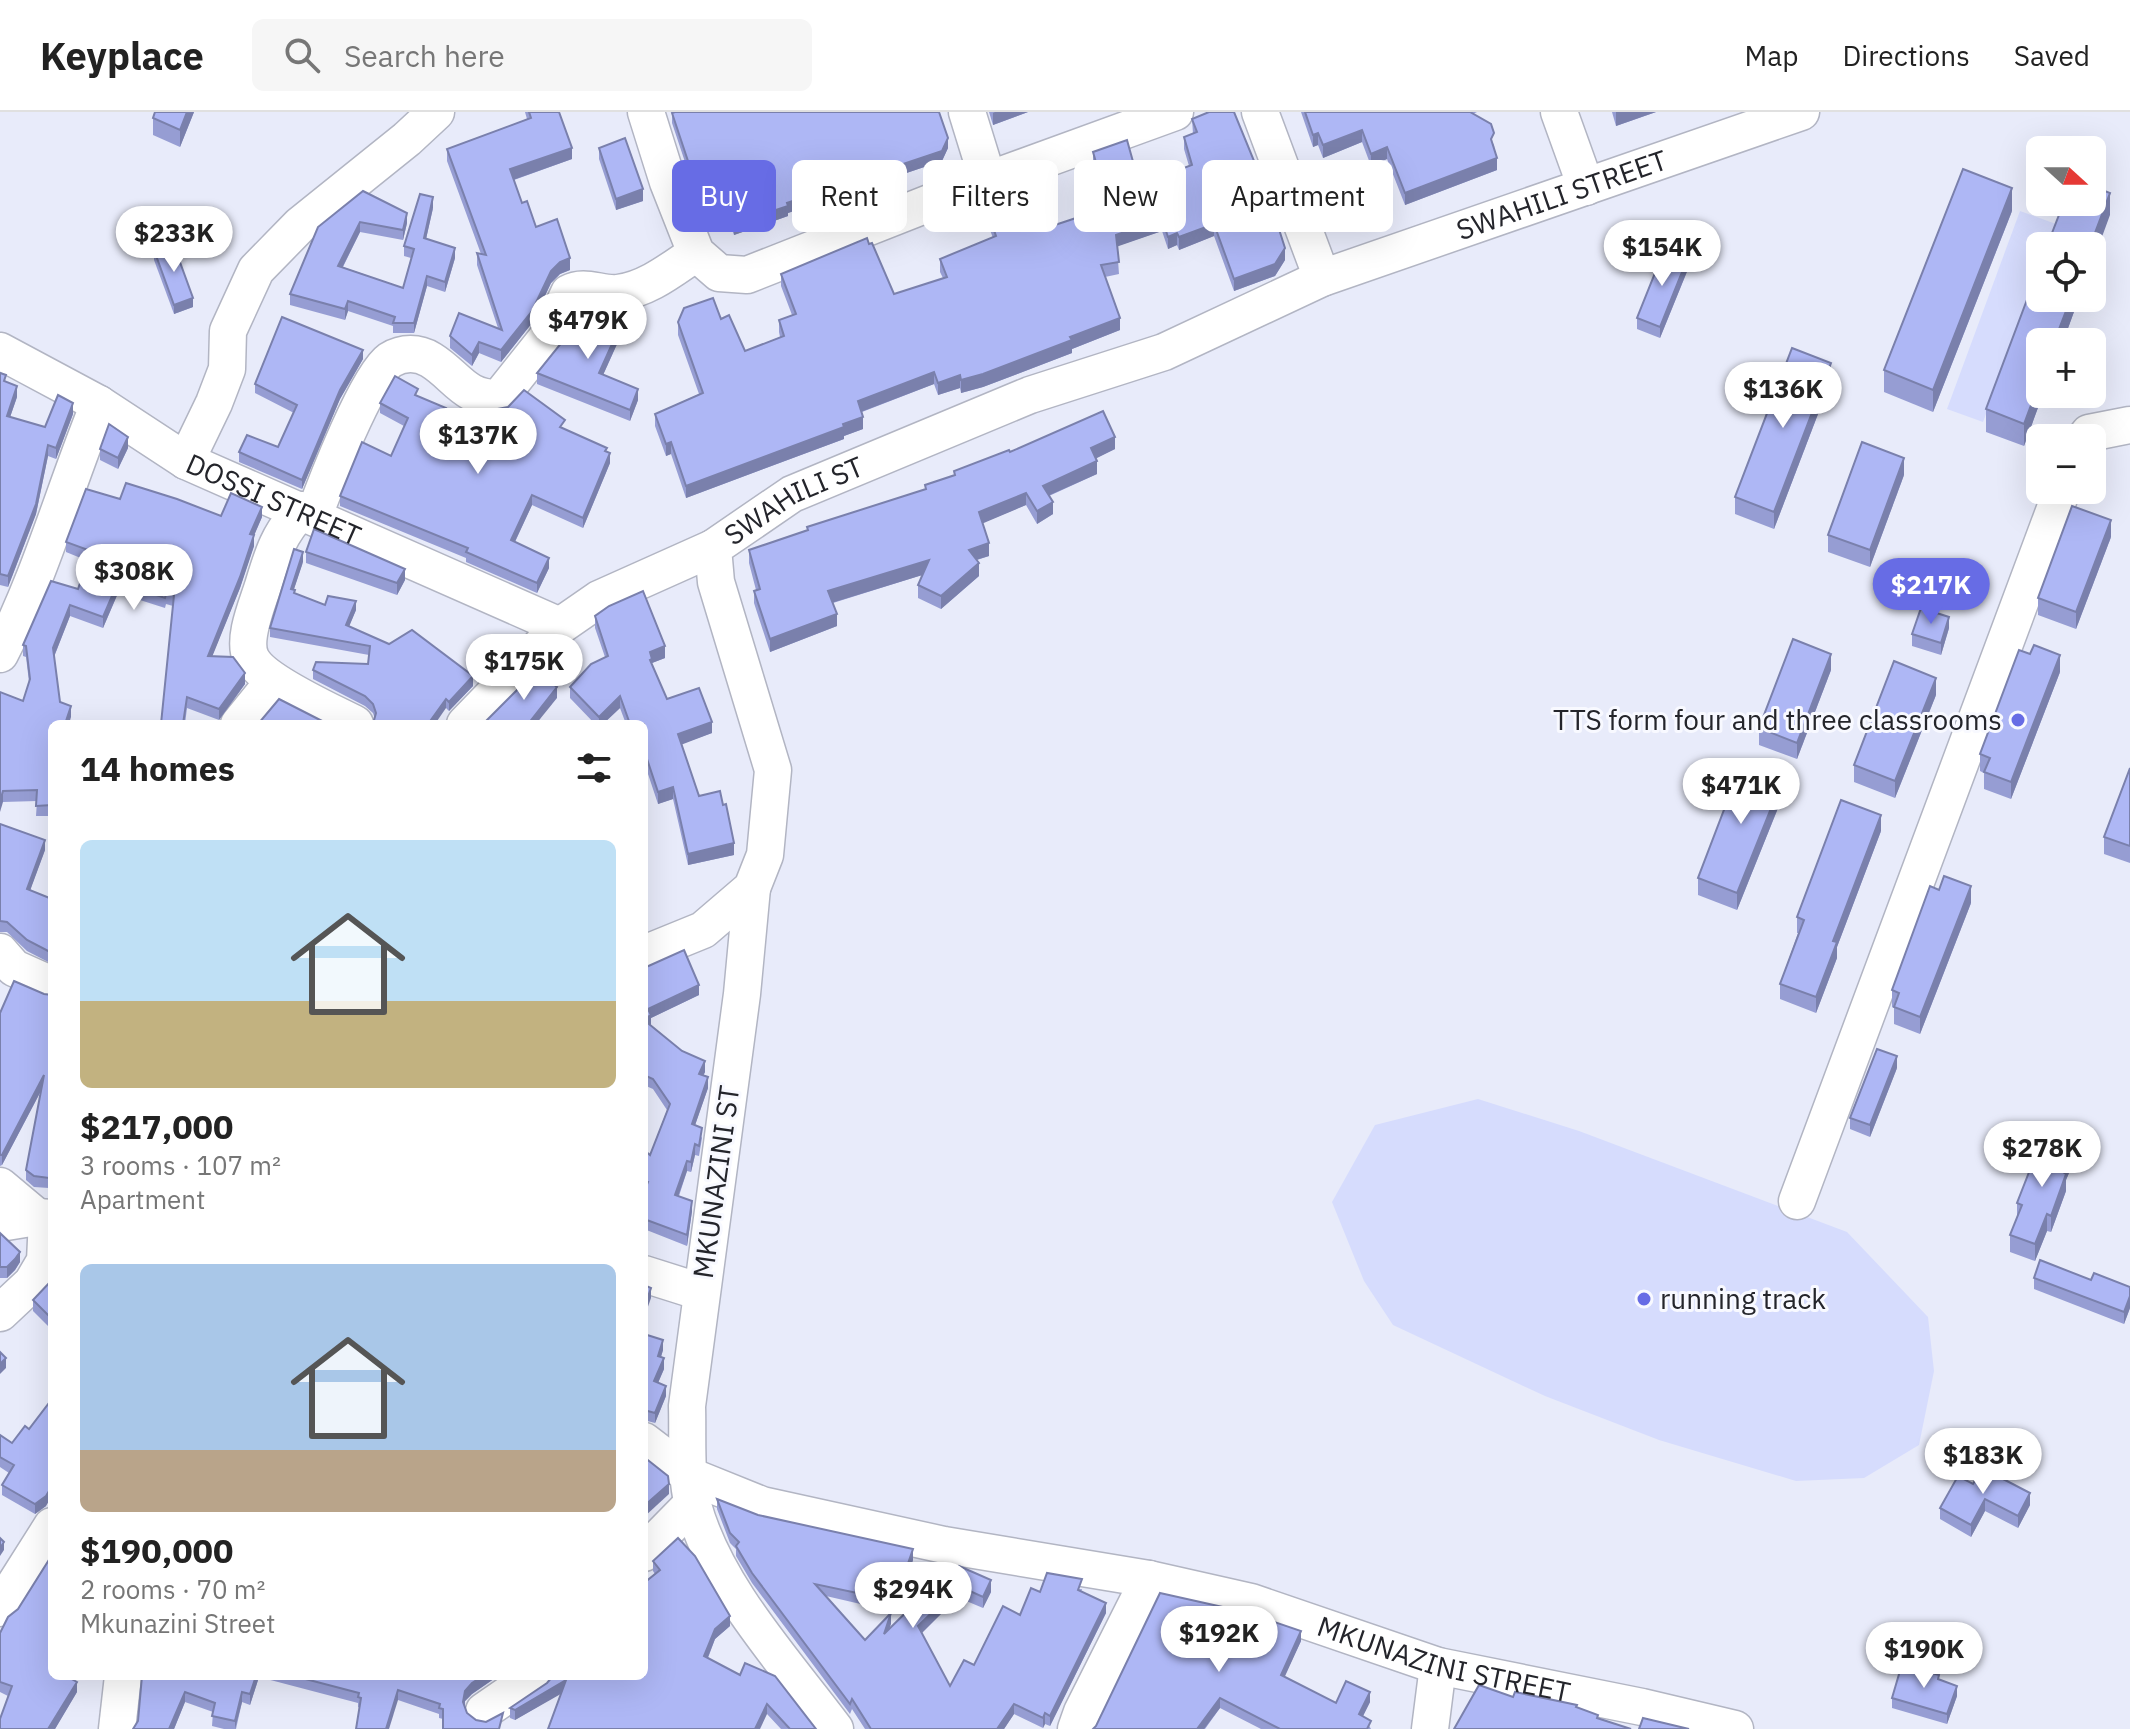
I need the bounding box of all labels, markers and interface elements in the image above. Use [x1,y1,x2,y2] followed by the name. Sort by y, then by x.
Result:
[252,19,812,91] search box
[40,31,204,80] text: Keyplace
[280,33,324,77] icon: search
[344,36,505,75] text: Search here
[1744,37,1798,74] text: Map
[1842,37,1970,74] text: Directions
[2014,37,2090,74] text: Saved
[2026,136,2106,216] north arrow
[2026,136,2106,504] map controls
[1451,141,1672,248] street label: SWAHILI STREET
[672,160,776,232] chip: Buy
[792,160,907,232] chip: Rent
[923,160,1058,232] chip: Filters
[1074,160,1186,232] chip: New
[1202,160,1393,232] chip: Apartment
[118,206,230,274] pin: $233K
[134,215,214,249] text: $233K
[1606,220,1718,288] pin: $154K
[1622,229,1702,263] text: $154K
[2026,232,2106,312] button: locate
[532,293,644,361] pin: $479K
[548,302,628,336] text: $479K
[2026,328,2106,408] button: +
[1727,362,1839,430] pin: $136K
[1743,371,1823,405] text: $136K
[422,408,534,476] pin: $137K
[438,417,518,451] text: $137K
[2026,424,2106,504] button: −
[181,444,367,554] street label: DOSSI STREET
[717,447,869,553] street label: SWAHILI ST
[78,544,190,612] pin: $308K
[94,553,174,587] text: $308K
[1875,558,1987,626] pin: $217K
[1891,567,1971,601] text: $217K
[468,634,580,702] pin: $175K
[484,643,564,677] text: $175K
[1553,701,2002,738] place label: TTS form four and three classrooms
[2009,711,2027,729] marker: TTS form four and three classrooms
[80,746,235,790] text: 14 homes
[572,746,616,790] icon: filters
[1685,758,1797,826] pin: $471K
[1701,767,1781,801] text: $471K
[276,892,420,1036] icon: home
[684,1083,747,1281] street label: MKUNAZINI ST
[80,1104,233,1148] text: $217,000
[1986,1121,2098,1189] pin: $278K
[2002,1130,2082,1164] text: $278K
[80,1148,281,1182] text: 3 rooms · 107 m²
[80,1182,205,1216] text: Apartment
[1660,1280,1826,1317] place label: running track
[1635,1290,1653,1308] marker: running track
[276,1316,420,1460] icon: home
[1927,1428,2039,1496] pin: $183K
[1943,1437,2023,1471] text: $183K
[80,1528,233,1572] text: $190,000
[857,1562,969,1630] pin: $294K
[873,1571,953,1605] text: $294K
[80,1572,265,1606] text: 2 rooms · 70 m²
[80,1606,275,1640] text: Mkunazini Street
[1163,1606,1275,1674] pin: $192K
[1313,1607,1574,1710] street label: MKUNAZINI STREET
[1179,1615,1259,1649] text: $192K
[1868,1622,1980,1690] pin: $190K
[1884,1631,1964,1665] text: $190K

